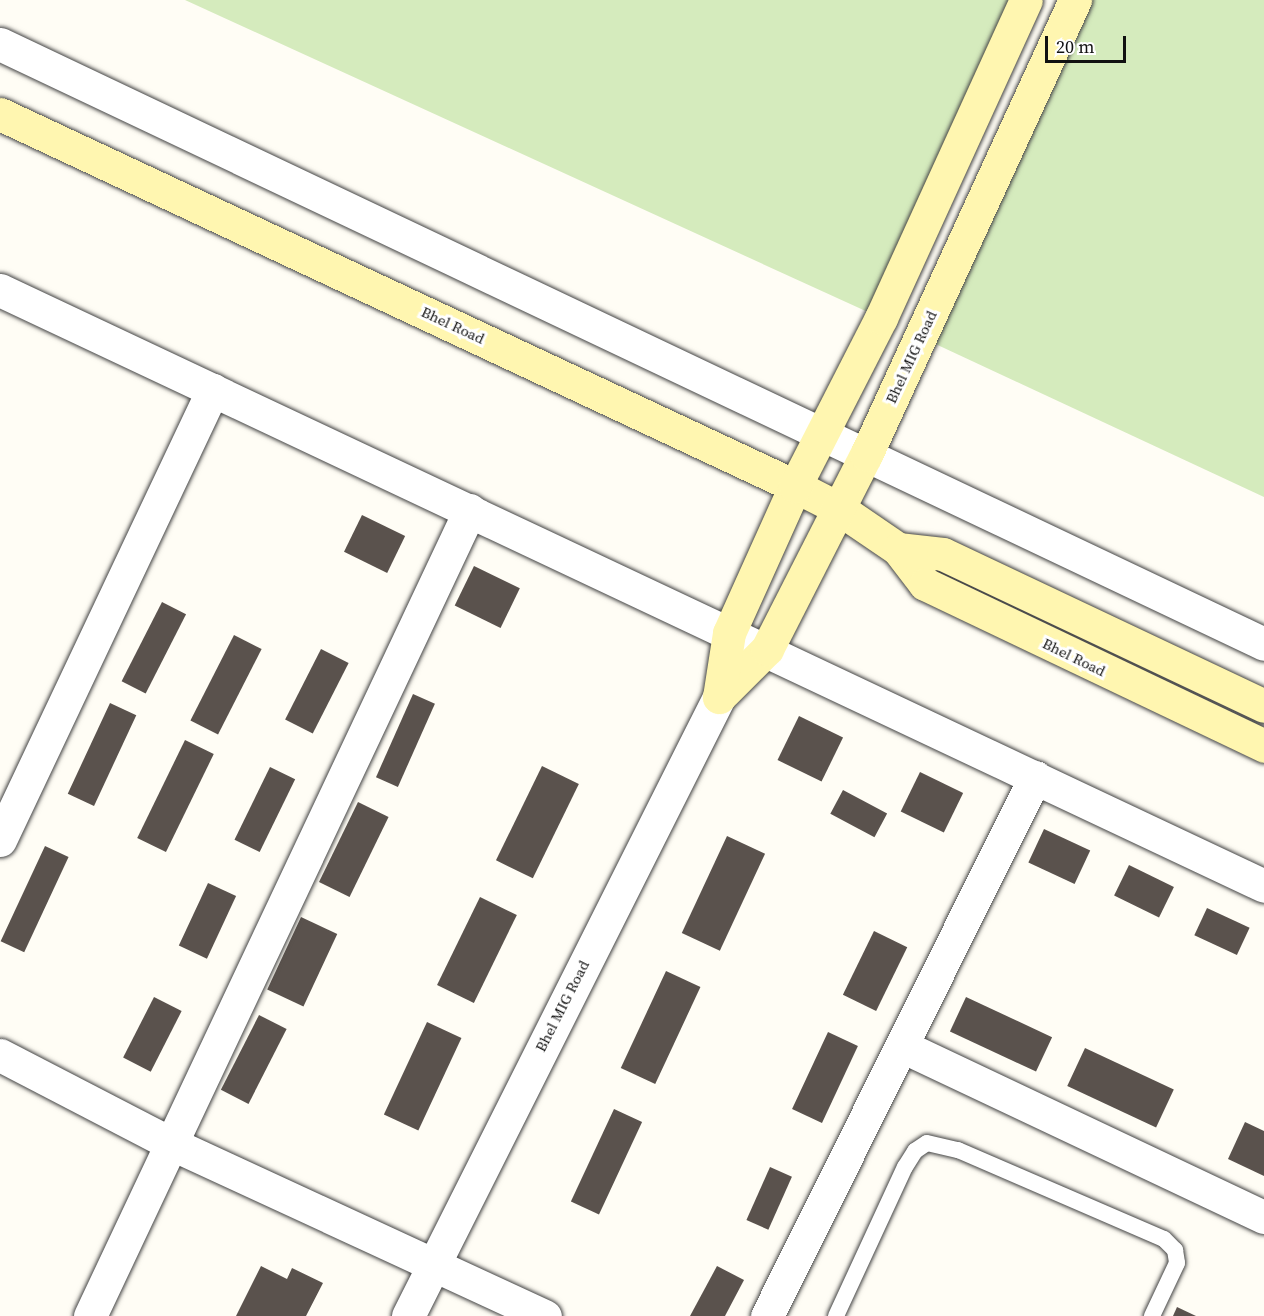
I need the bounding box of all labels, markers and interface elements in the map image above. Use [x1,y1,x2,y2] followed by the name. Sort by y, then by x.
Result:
[1048,24,1129,62] scale bar
[1056,34,1094,59] text: 20 m
[418,303,488,347] street label: Bhel Road
[882,308,940,406] street label: Bhel MIG Road
[1040,634,1108,680] street label: Bhel Road
[531,957,593,1055] street label: Bhel MIG Road

